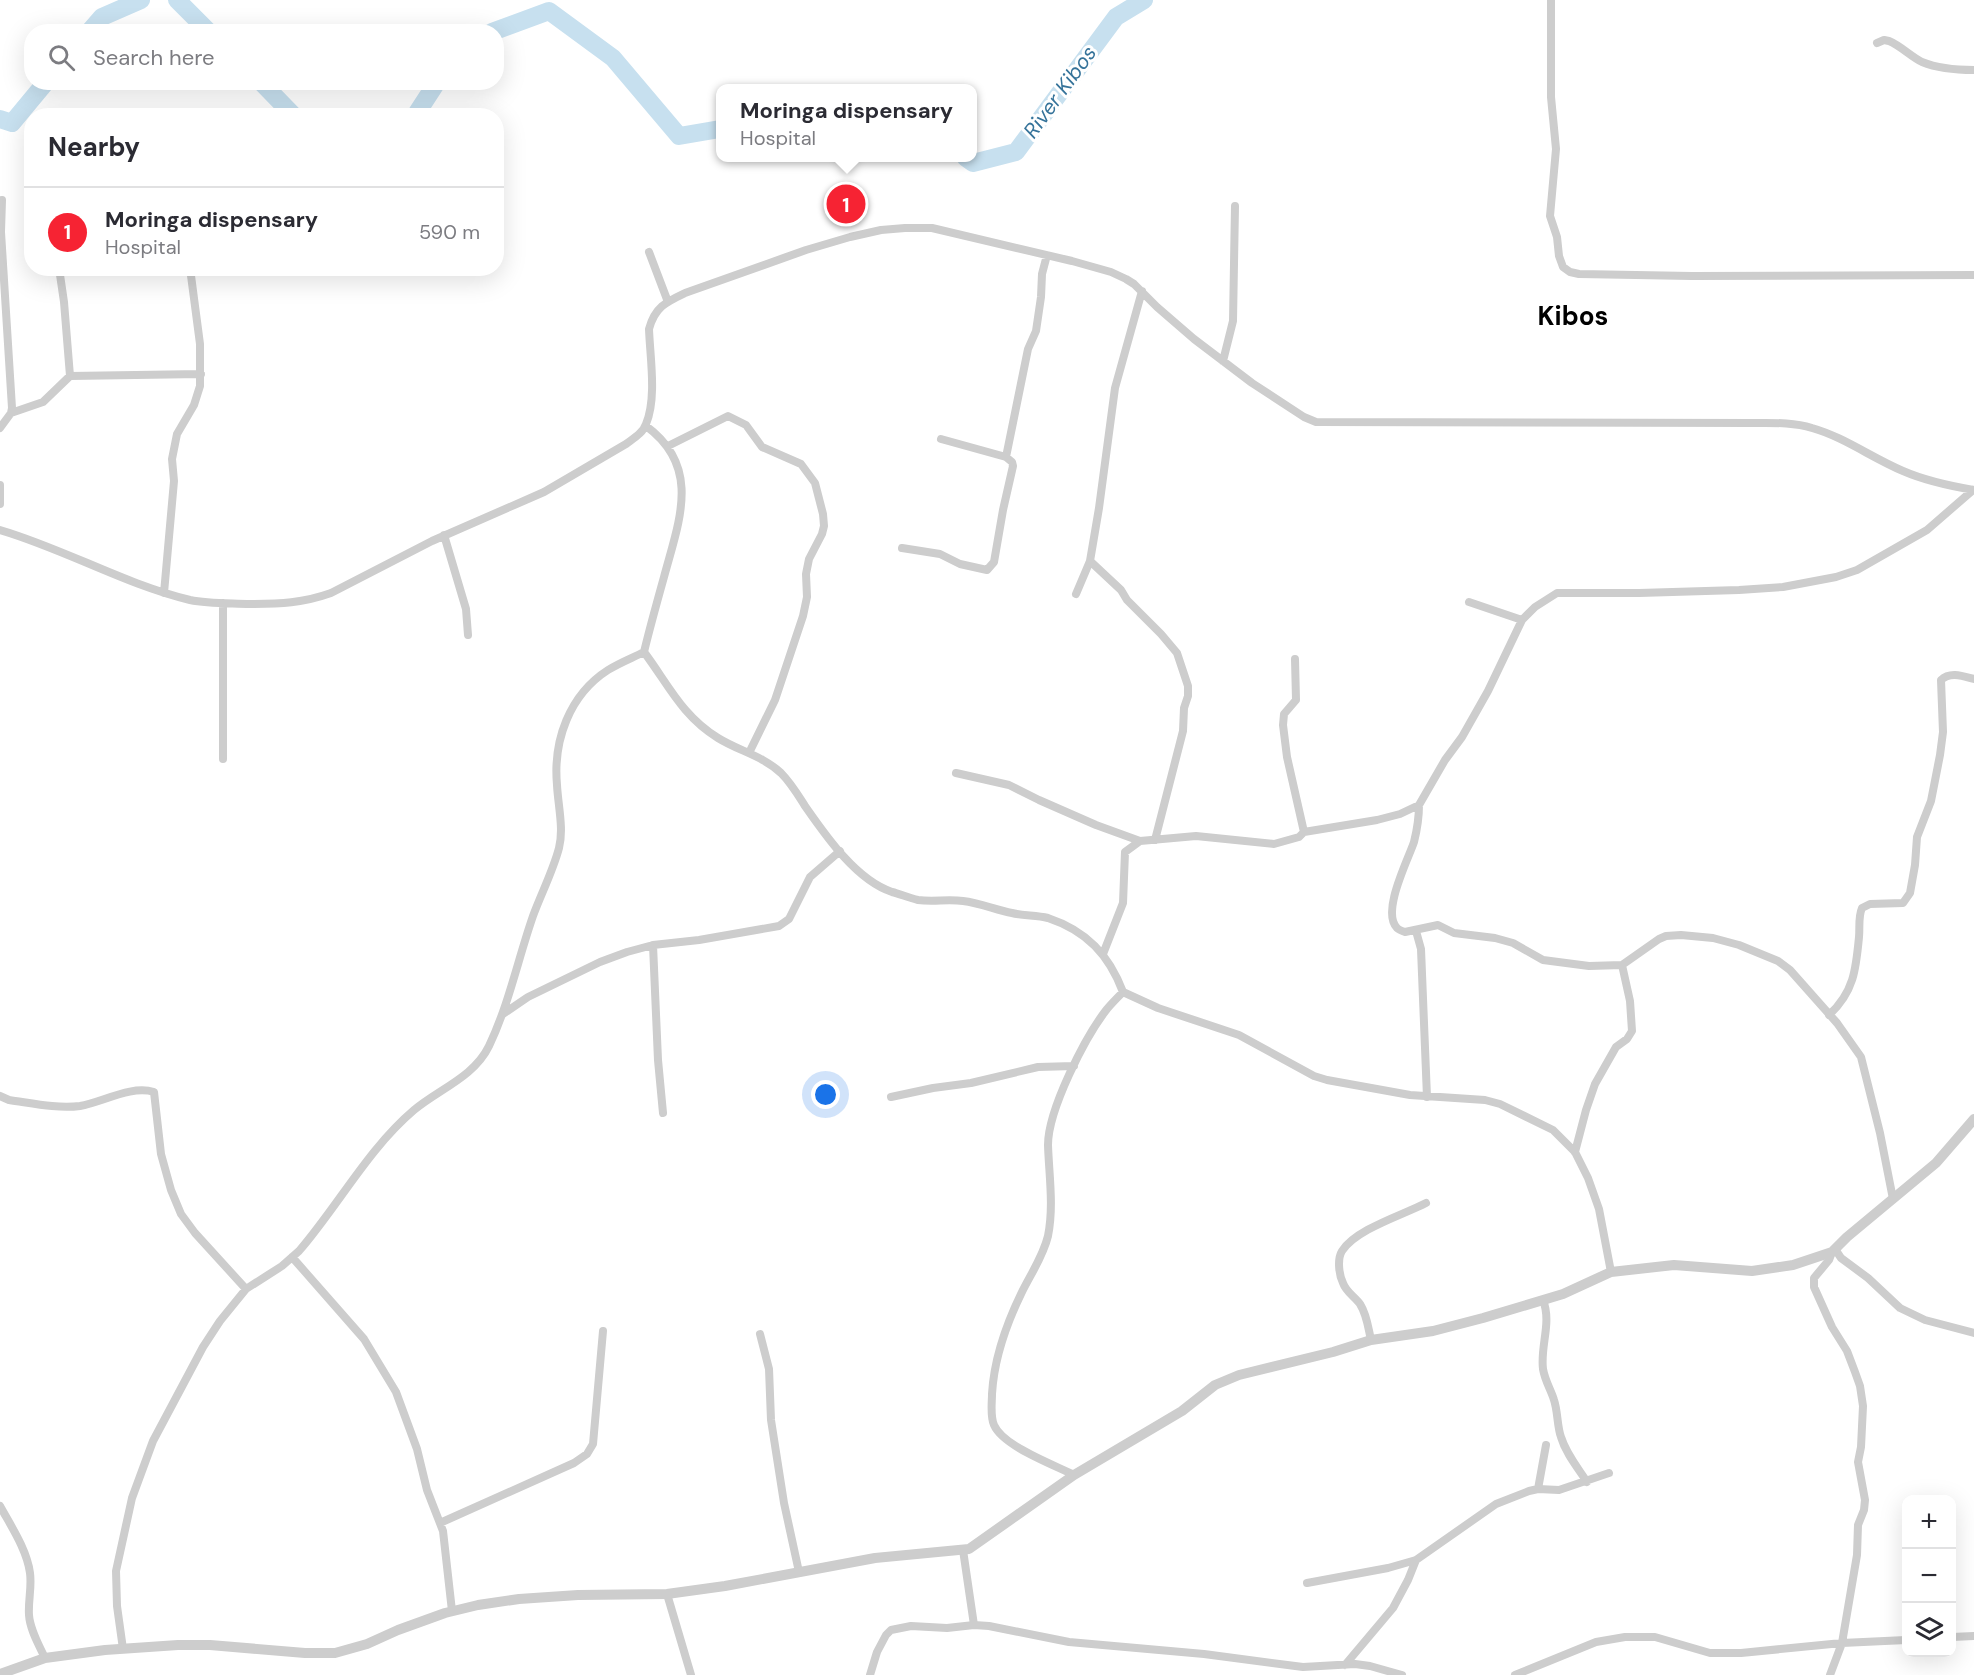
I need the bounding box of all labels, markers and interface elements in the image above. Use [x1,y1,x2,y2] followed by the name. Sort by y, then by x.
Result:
[24,24,504,90] search box
[1017,40,1103,144] water label: River Kibos
[45,41,78,74] icon: search
[93,43,214,72] text: Search here
[716,84,977,162] popup
[740,96,953,125] text: Moringa dispensary
[740,125,816,151] text: Hospital
[48,130,140,164] text: Nearby
[826,182,866,226] pin: 1
[105,205,318,234] text: Moringa dispensary
[64,219,71,245] text: 1
[419,219,480,245] text: 590 m
[105,234,181,260] text: Hospital
[1538,299,1608,333] district label: Kibos
[811,1080,840,1109] your location
[1902,1495,1956,1657] map controls
[1902,1495,1956,1549] button: +
[1902,1549,1956,1603] button: −
[1902,1603,1956,1657] button: layers

